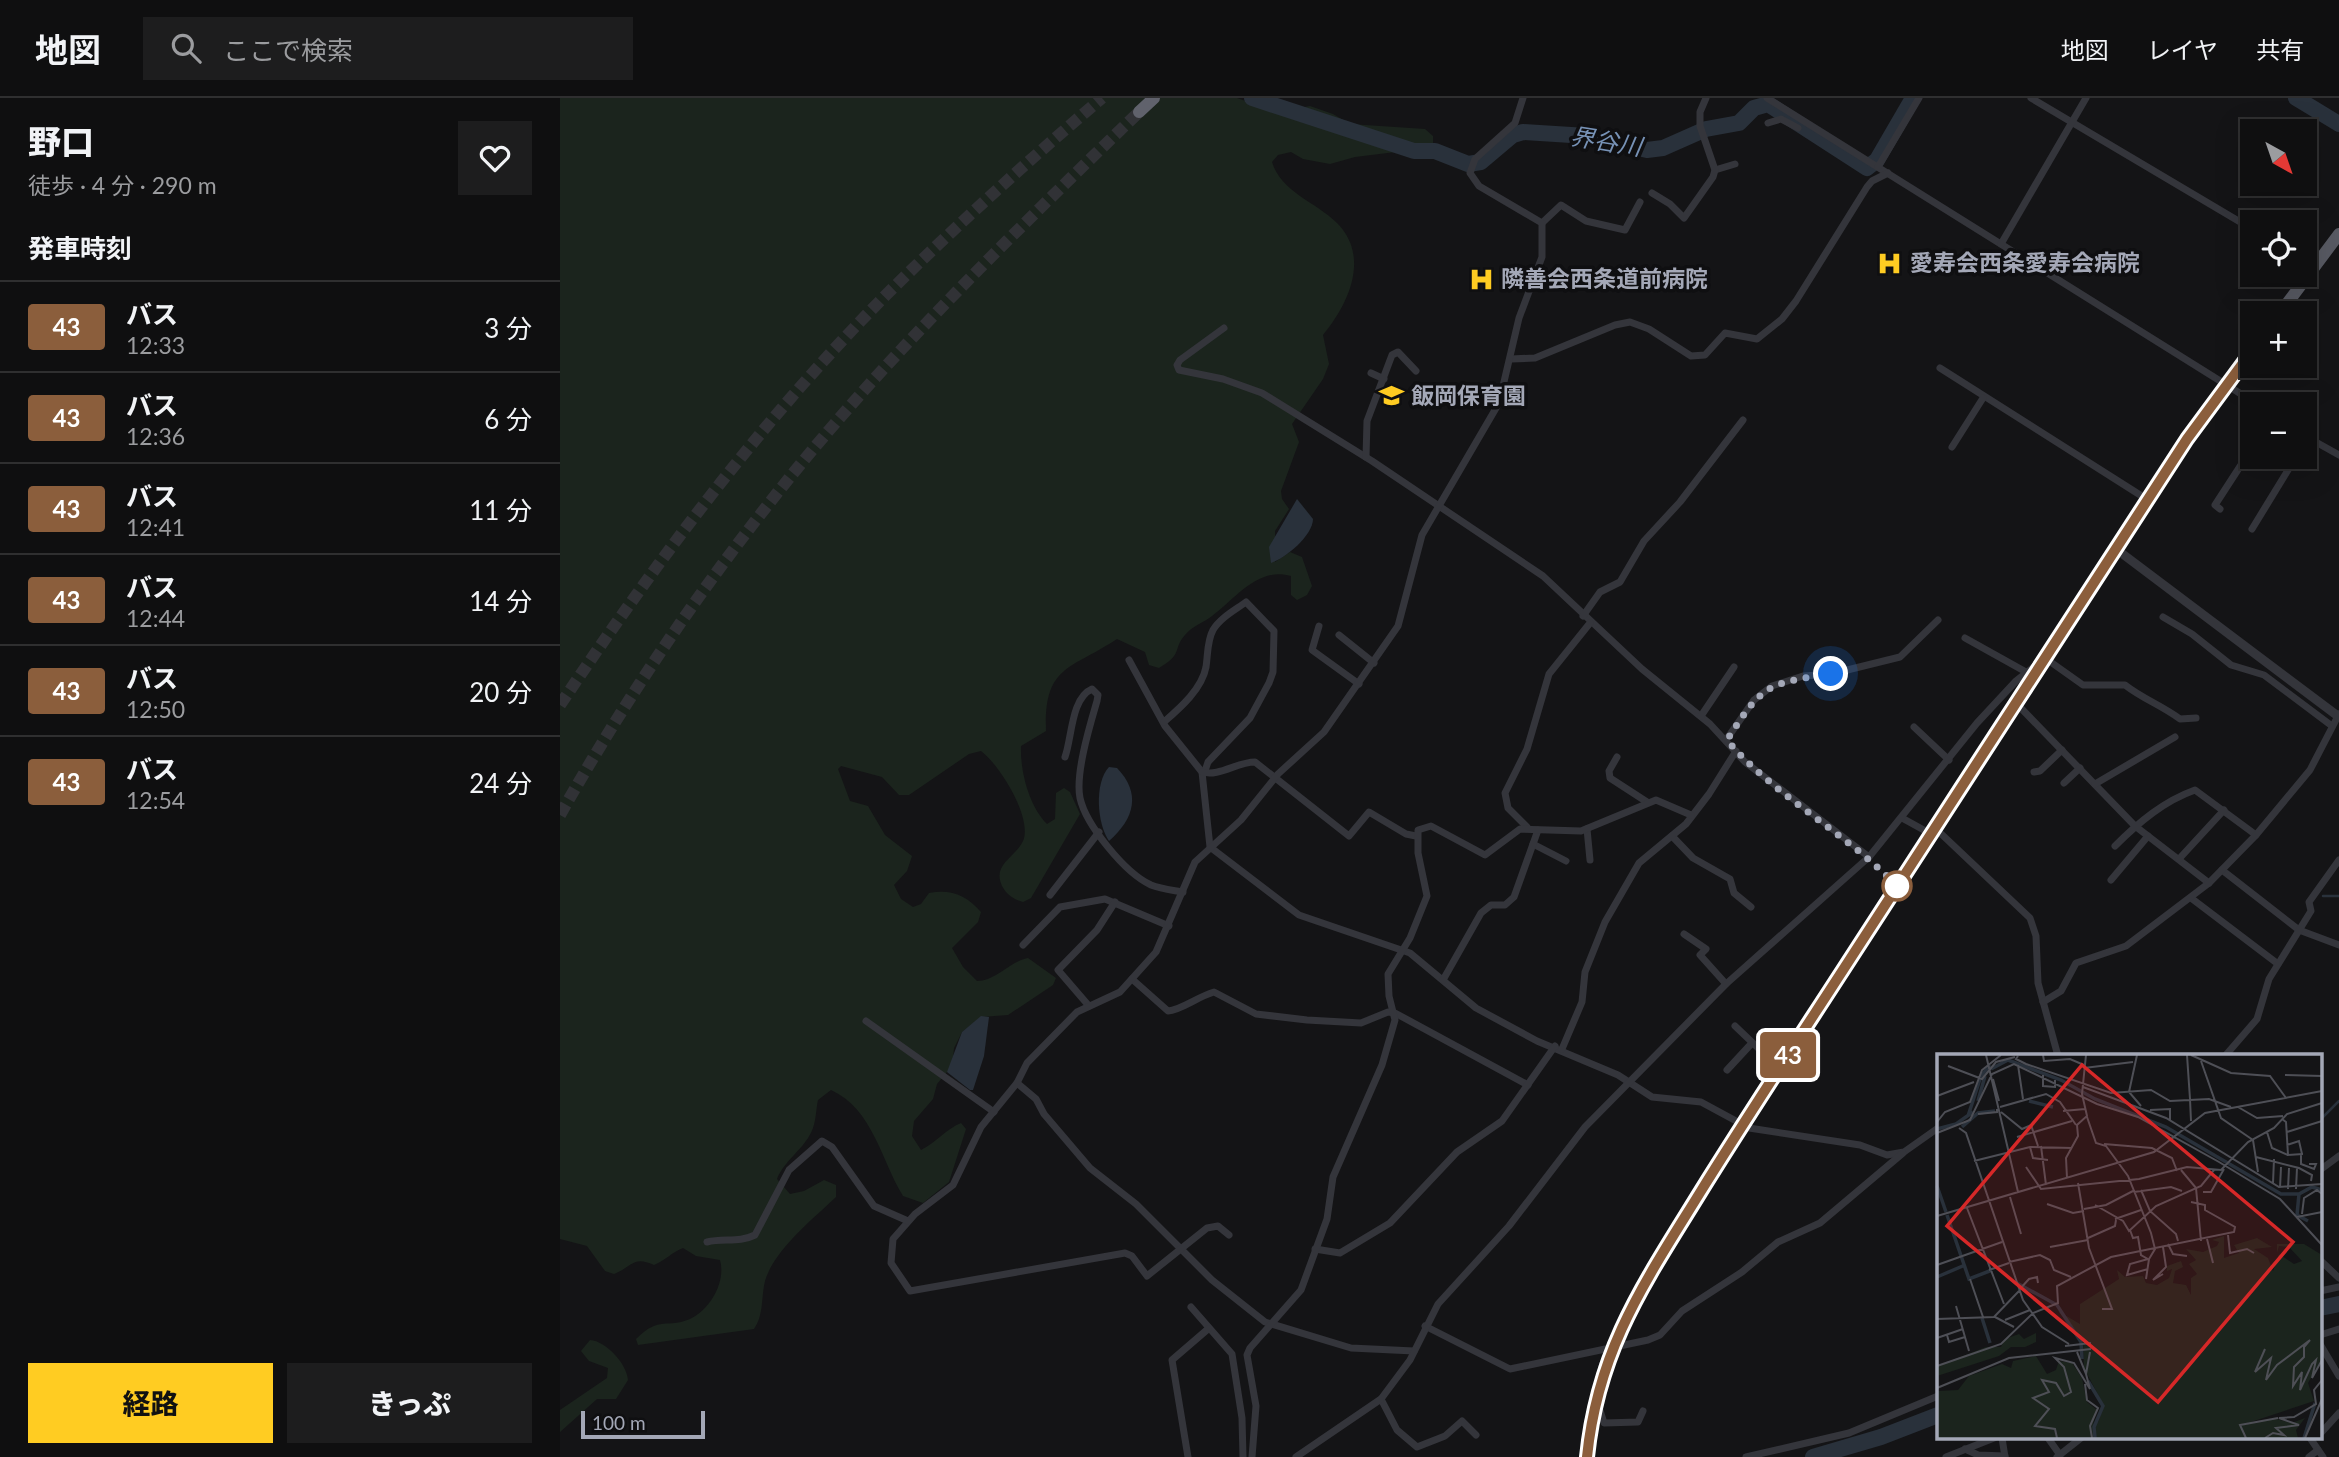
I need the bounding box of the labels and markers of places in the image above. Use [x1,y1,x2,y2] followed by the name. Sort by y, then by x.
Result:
[1910,248,2140,276] place label: 愛寿会西条愛寿会病院
[1876,249,1904,277] hospital icon: 愛寿会西条愛寿会病院
[1501,264,1708,292] place label: 隣善会西条道前病院
[1467,265,1495,293] hospital icon: 隣善会西条道前病院
[1411,381,1526,409] place label: 飯岡保育園
[1377,382,1405,410] school or university icon: 飯岡保育園
[1882,871,1912,901] unlabelled marker

